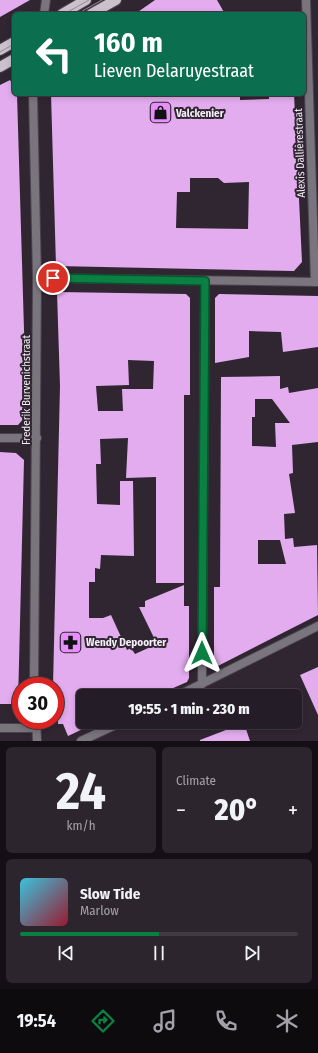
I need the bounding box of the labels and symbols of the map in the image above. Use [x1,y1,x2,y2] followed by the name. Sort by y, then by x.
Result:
[147,100,173,126] shop icon: Valckenier
[175,107,225,120] place label: Valckenier
[292,108,308,198] street label: Alexis Dallièrestraat
[36,261,70,295] pin
[20,335,33,445] street label: Frederik Burvenichstraat
[57,629,83,655] pharmacy icon: Wendy Depoorter
[181,632,223,674] position arrow
[86,636,167,649] place label: Wendy Depoorter
[12,677,64,729] speed limit sign: 30

